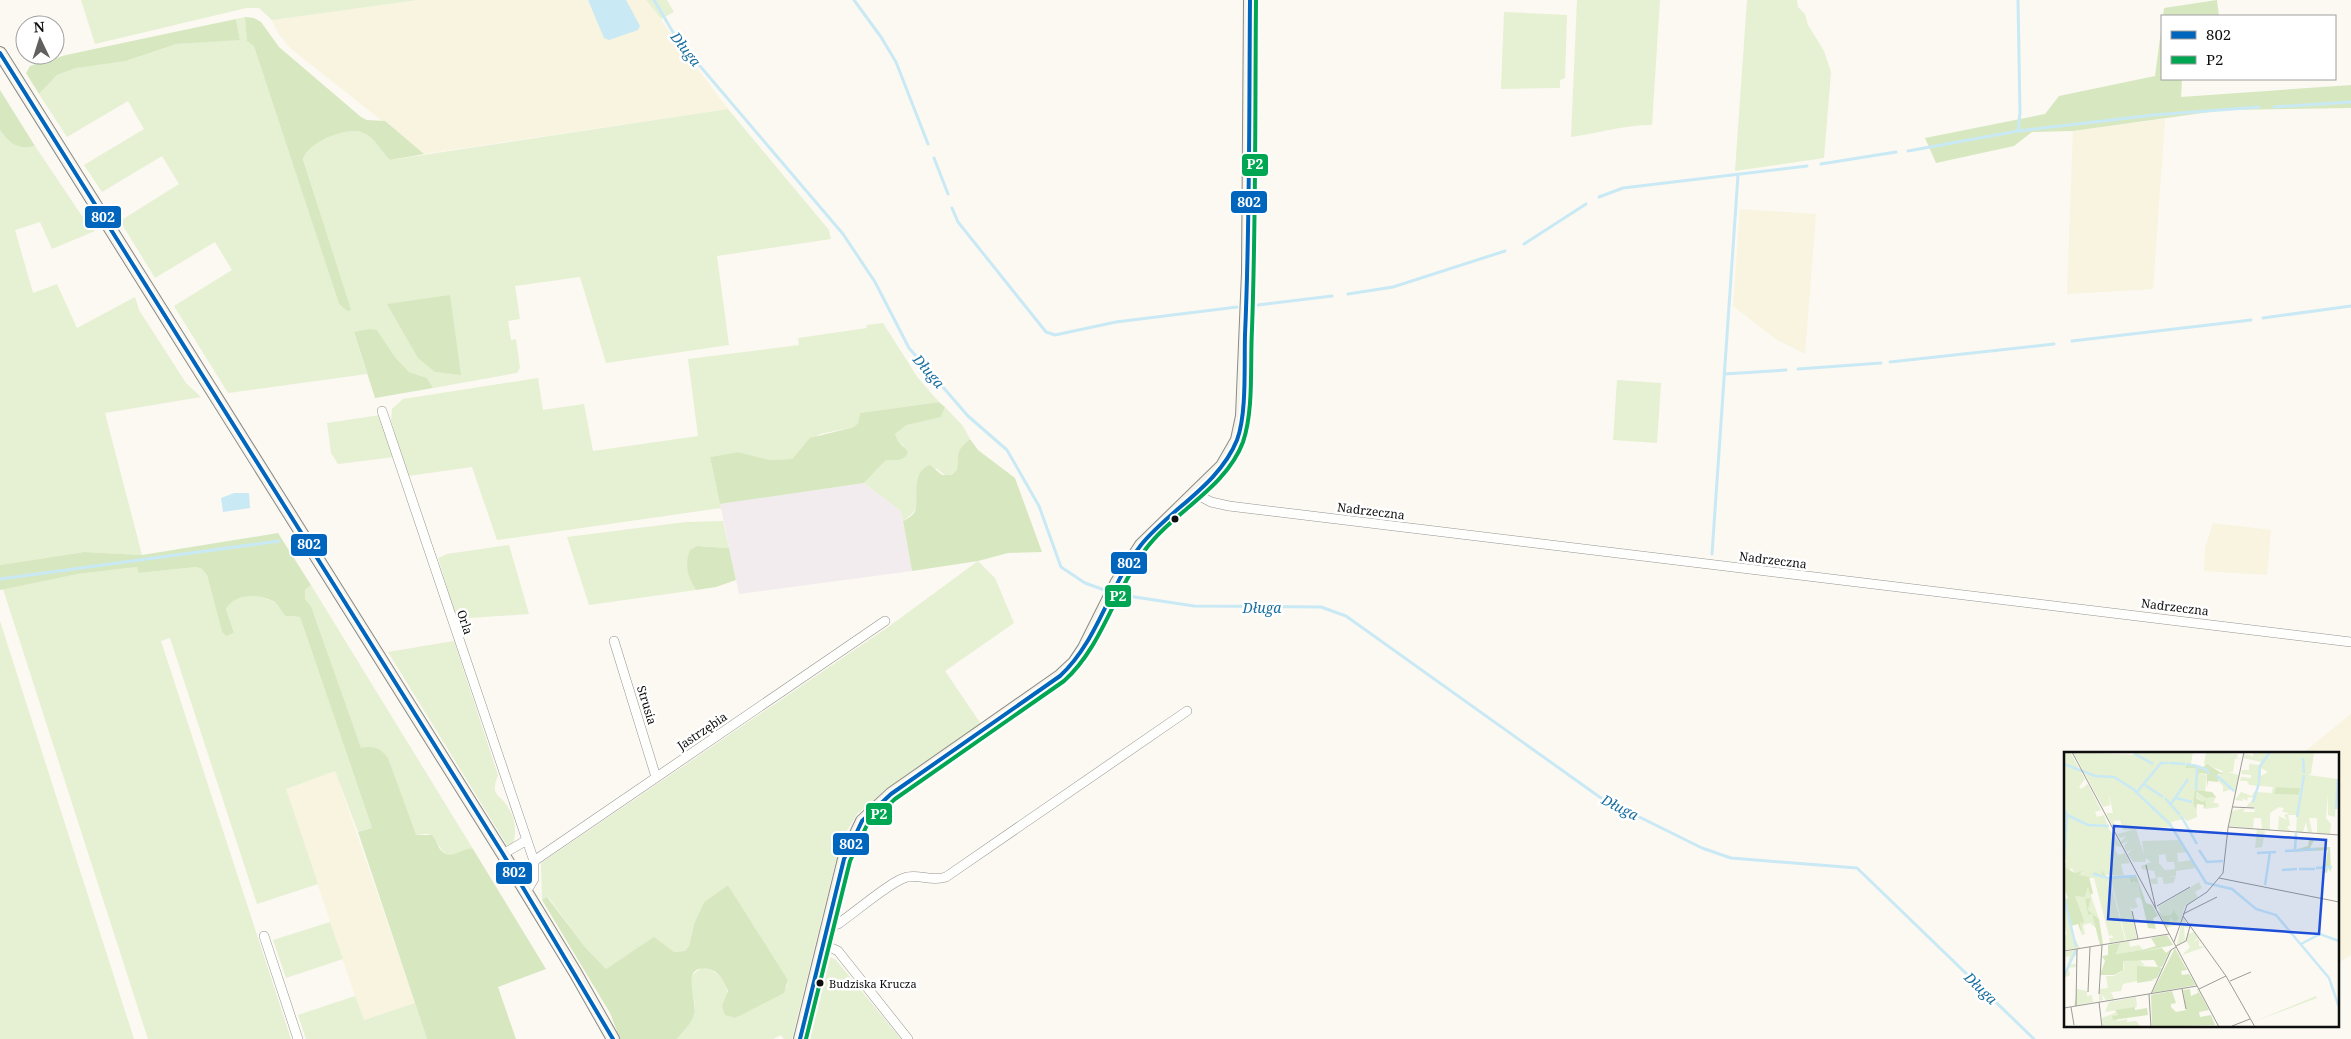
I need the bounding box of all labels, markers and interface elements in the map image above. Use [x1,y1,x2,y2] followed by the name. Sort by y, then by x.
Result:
[15,15,65,65] north arrow
[2161,15,2336,80] legend
[33,17,45,36] text: N
[2206,24,2231,44] text: 802
[666,27,706,71] water label: Długa
[2206,49,2223,69] text: P2
[1241,153,1269,177] line badge: P2
[1247,154,1264,173] text: P2
[1230,190,1268,214] line badge: 802
[1237,192,1261,211] text: 802
[84,205,122,229] line badge: 802
[91,207,115,226] text: 802
[908,349,950,393] water label: Długa
[1336,498,1406,524] street label: Nadrzeczna
[1170,514,1180,524] unlabelled marker
[290,533,328,557] line badge: 802
[297,534,321,553] text: 802
[1738,547,1808,573] street label: Nadrzeczna
[1110,551,1148,575] line badge: 802
[1117,553,1141,572] text: 802
[1104,584,1132,608] line badge: P2
[1110,586,1127,605] text: P2
[2140,594,2210,620] street label: Nadrzeczna
[1242,598,1282,617] water label: Długa
[453,607,477,637] street label: Orla
[633,683,661,727] street label: Strusia
[673,708,731,755] street label: Jastrzębia
[2064,752,2338,1026] inset map
[1597,789,1642,825] water label: Długa
[865,802,893,826] line badge: P2
[871,804,888,823] text: P2
[832,832,870,856] line badge: 802
[839,834,863,853] text: 802
[495,861,533,885] line badge: 802
[502,862,526,881] text: 802
[1960,967,2002,1009] water label: Długa
[829,976,917,991] place label: Budziska Krucza
[815,978,825,988] marker: Budziska Krucza

